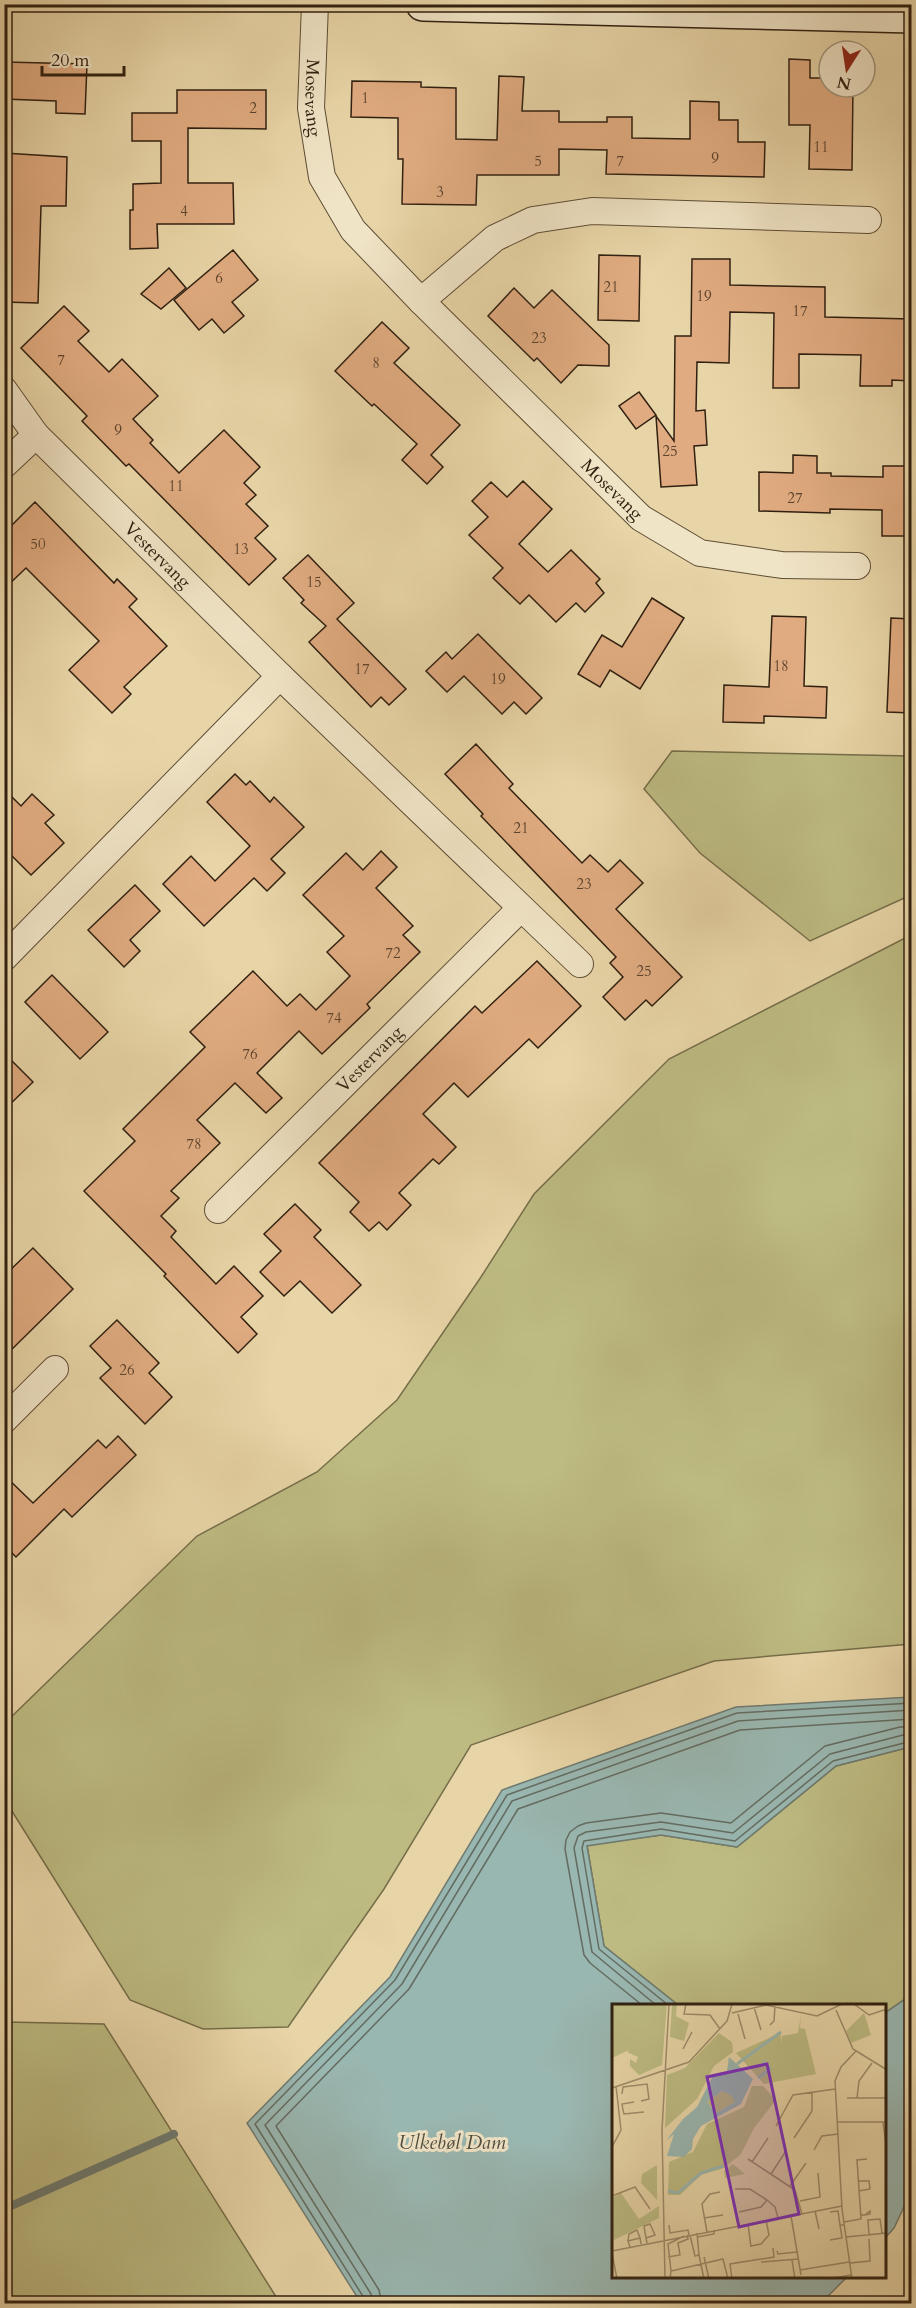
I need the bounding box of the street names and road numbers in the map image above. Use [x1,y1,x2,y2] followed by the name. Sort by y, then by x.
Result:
[298,58,328,139] street label: Mosevang
[575,453,649,526] street label: Mosevang
[118,516,197,594] street label: Vestervang
[331,1019,409,1098] street label: Vestervang

